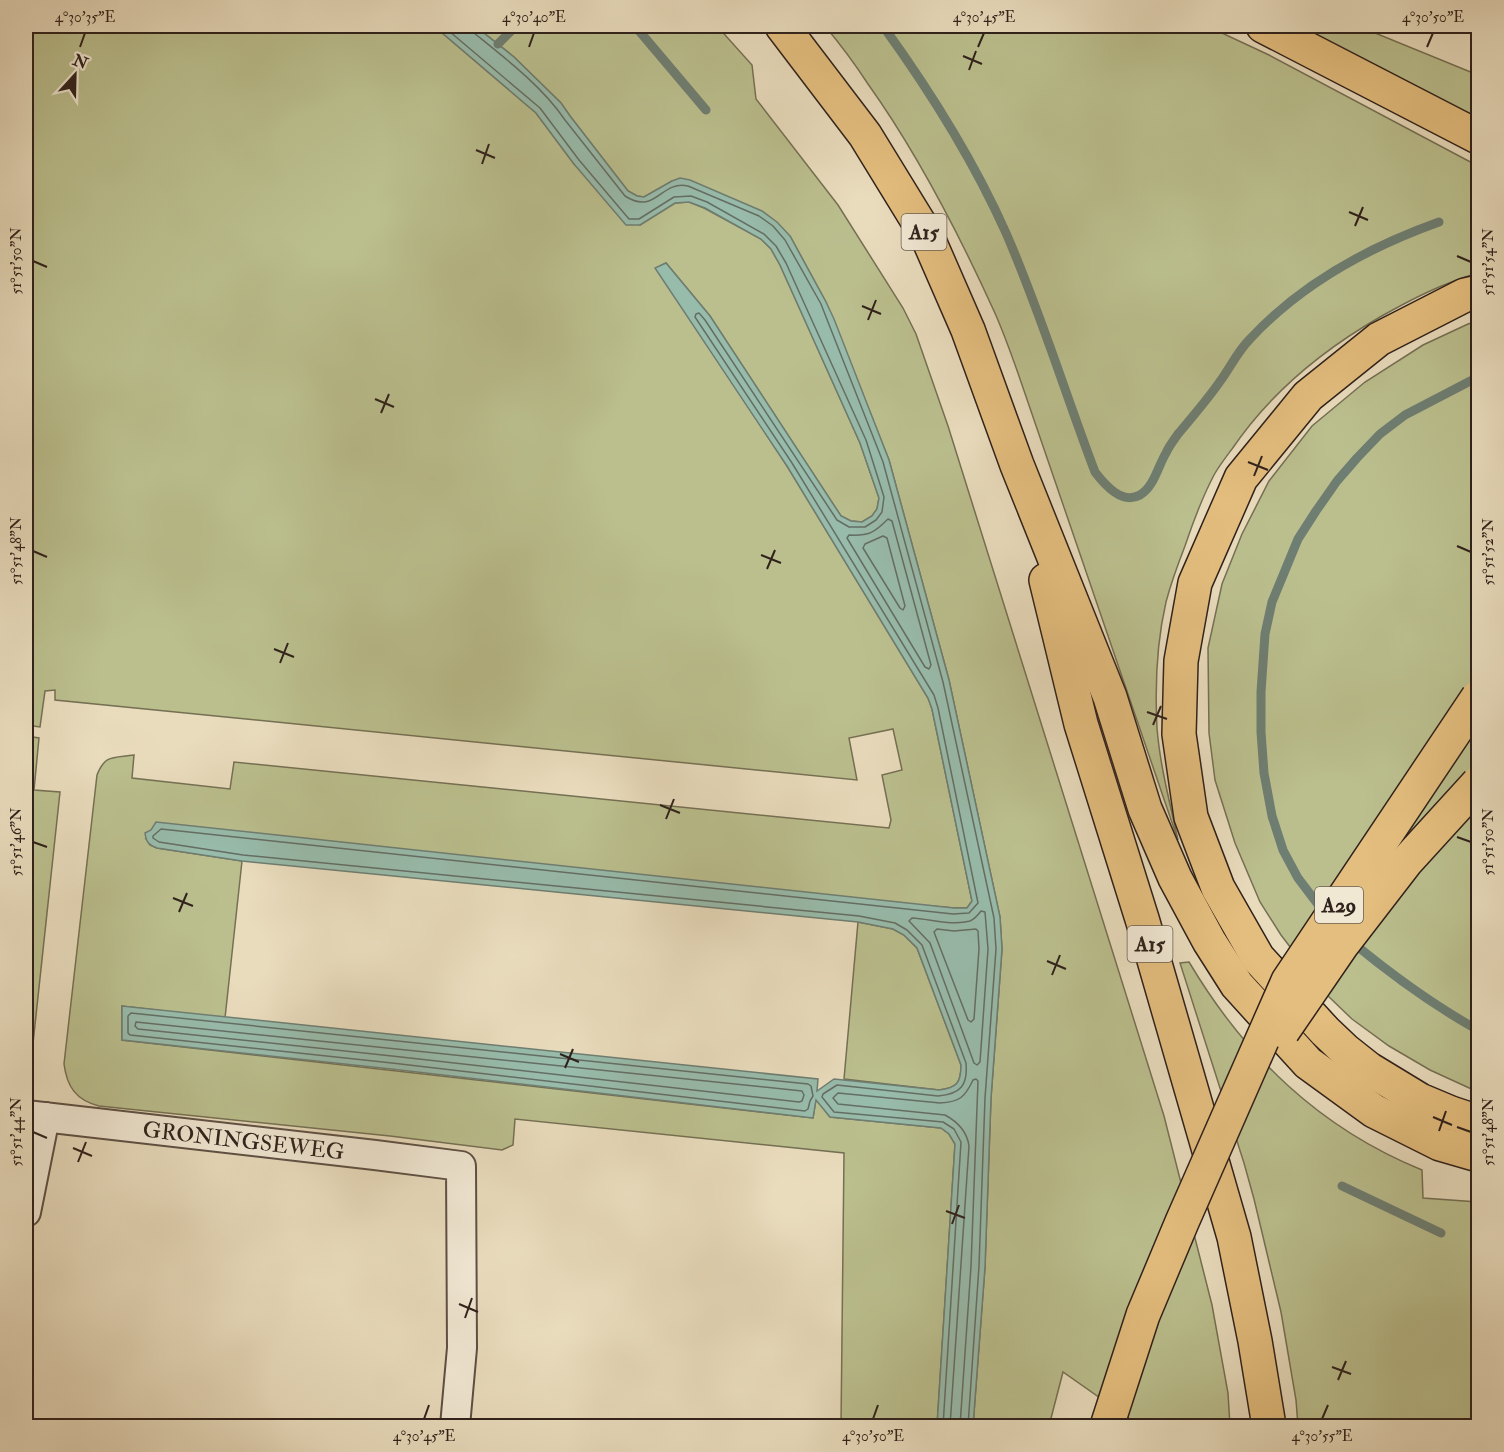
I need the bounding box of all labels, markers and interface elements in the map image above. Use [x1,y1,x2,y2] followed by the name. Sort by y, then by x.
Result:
[55,8,115,27] text: 4°30'35"E
[502,8,566,27] text: 4°30'40"E
[953,8,1016,27] text: 4°30'45"E
[1402,8,1464,27] text: 4°30'50"E
[45,45,105,105] north arrow
[69,50,91,74] text: N
[902,214,946,250] road number: A15
[7,227,26,295] text: 51°51'50"N
[1479,228,1498,296] text: 51°51'54"N
[7,516,26,585] text: 51°51'48"N
[1479,518,1498,586] text: 51°51'52"N
[7,807,26,876] text: 51°51'46"N
[1479,808,1498,876] text: 51°51'50"N
[1315,887,1363,923] road number: A29
[1128,926,1172,962] road number: A15
[7,1097,26,1167] text: 51°51'44"N
[1479,1097,1498,1166] text: 51°51'48"N
[141,1115,346,1166] street label: GRONINGSEWEG
[393,1427,456,1446] text: 4°30'45"E
[842,1427,904,1446] text: 4°30'50"E
[1291,1427,1353,1446] text: 4°30'55"E

